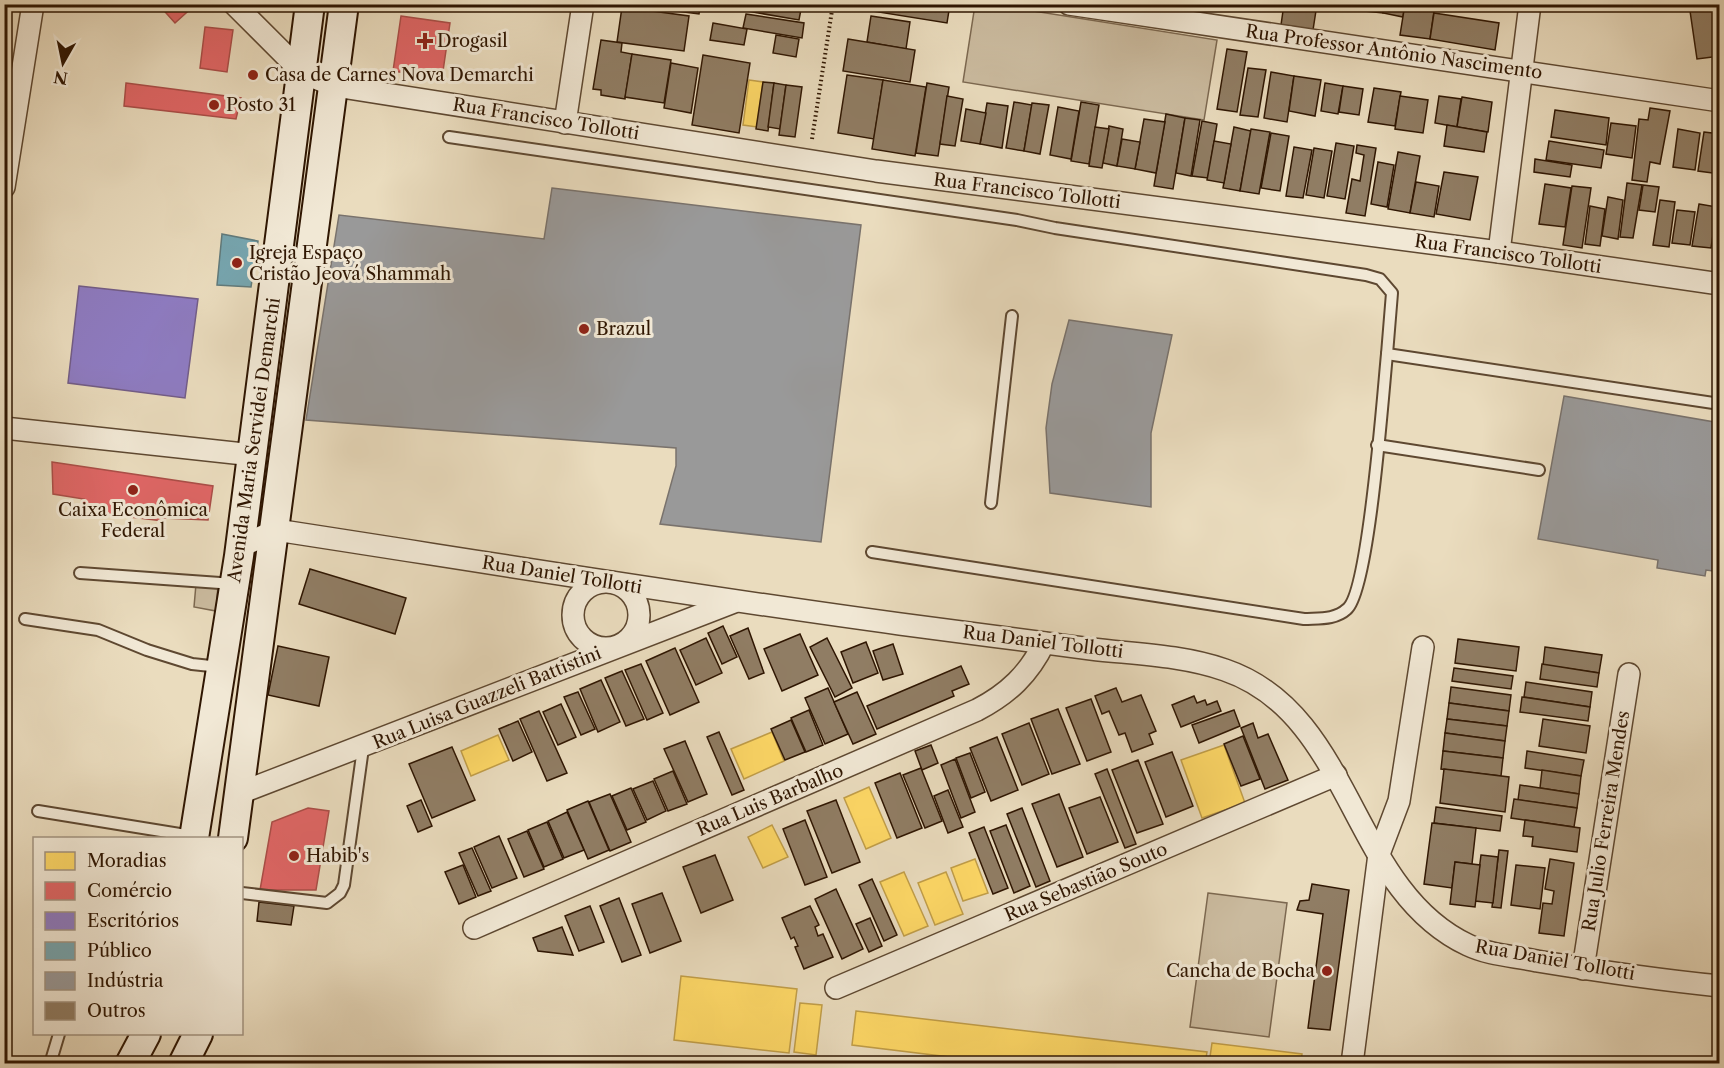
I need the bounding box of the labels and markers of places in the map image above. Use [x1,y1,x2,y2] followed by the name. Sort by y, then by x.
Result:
[437,30,508,52] place label: Drogasil
[418,34,432,48] marker: Drogasil
[265,64,534,86] place label: Casa de Carnes Nova Demarchi
[246,68,260,82] marker: Casa de Carnes Nova Demarchi
[226,94,296,116] place label: Posto 31
[207,98,221,112] marker: Posto 31
[249,242,451,285] place label: Igreja Espaço Cristão Jeová Shammah
[230,256,244,270] marker: Igreja Espaço Cristão Jeová Shammah
[596,318,651,340] place label: Brazul
[577,322,591,336] marker: Brazul
[126,483,140,497] marker: Caixa Econômica Federal
[58,499,208,542] place label: Caixa Econômica Federal
[306,845,369,867] place label: Habib's
[287,849,301,863] marker: Habib's
[1166,960,1315,982] place label: Cancha de Bocha
[1320,964,1334,978] marker: Cancha de Bocha

